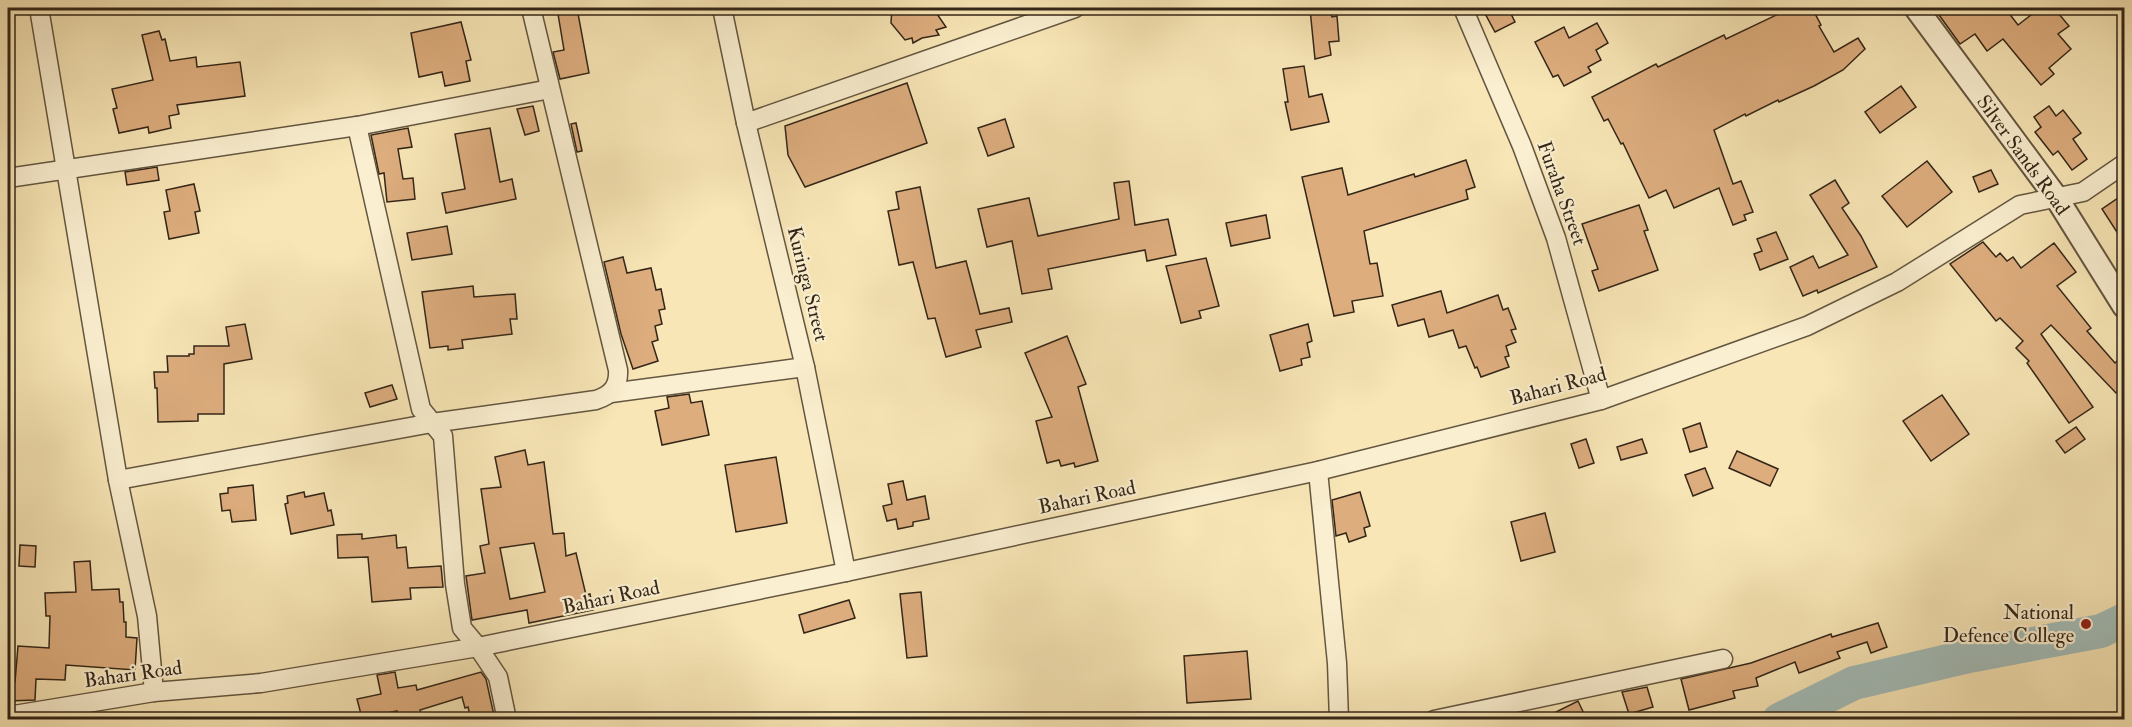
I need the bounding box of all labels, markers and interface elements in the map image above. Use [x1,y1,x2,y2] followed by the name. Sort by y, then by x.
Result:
[1971,90,2075,220] street label: Silver Sands Road
[1532,137,1593,249] street label: Furaha Street
[782,224,834,345] street label: Kuringa Street
[1507,361,1609,411] street label: Bahari Road
[1036,474,1138,520] street label: Bahari Road
[560,574,662,620] street label: Bahari Road
[1943,600,2074,648] place label: National Defence College
[2079,617,2093,631] marker: National Defence College
[82,655,184,693] street label: Bahari Road

